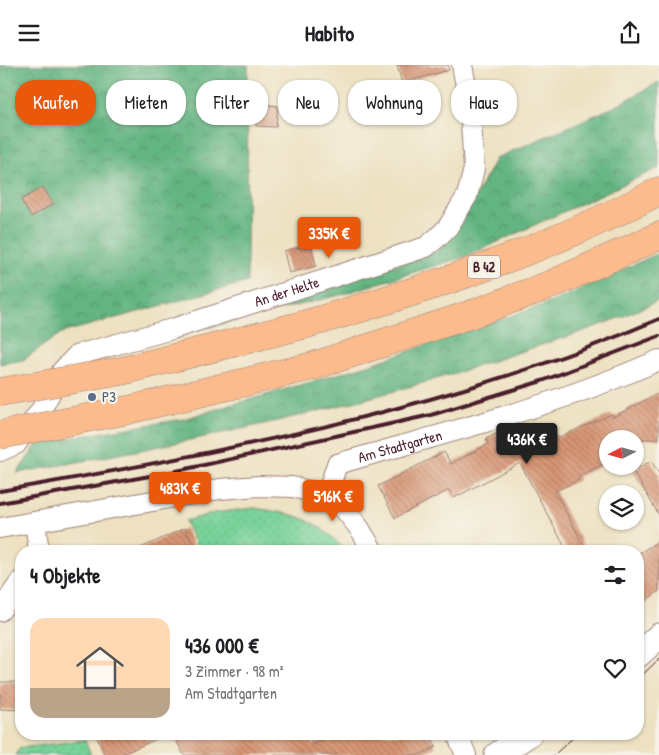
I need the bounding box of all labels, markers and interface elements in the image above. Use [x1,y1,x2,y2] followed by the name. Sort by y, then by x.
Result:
[305,18,354,48] text: Habito
[15,19,43,47] icon: menu
[616,19,644,47] icon: share
[15,80,96,125] chip: Kaufen
[106,80,186,125] chip: Mieten
[196,80,268,125] chip: Filter
[278,80,338,125] chip: Neu
[348,80,441,125] chip: Wohnung
[451,80,517,125] chip: Haus
[288,217,370,259] pin: 335K €
[309,222,349,244] text: 335K €
[468,255,500,278] road number: B 42
[252,271,322,312] street label: An der Helte
[102,386,116,407] place label: P3
[86,391,98,403] marker: P3
[486,423,568,465] pin: 436K €
[356,424,444,468] street label: Am Stadtgarten
[507,428,547,450] text: 436K €
[599,430,644,475] north arrow
[599,430,644,530] map controls
[139,471,221,514] pin: 483K €
[160,477,200,499] text: 483K €
[292,479,374,522] pin: 516K €
[314,485,352,507] text: 516K €
[599,485,644,530] button: layers
[30,561,101,590] text: 4 Objekte
[601,561,629,589] icon: filters
[185,631,259,660] text: 436 000 €
[70,638,130,698] icon: home
[601,654,629,682] icon: heart
[185,660,283,682] text: 3 Zimmer · 98 m²
[185,682,277,704] text: Am Stadtgarten

